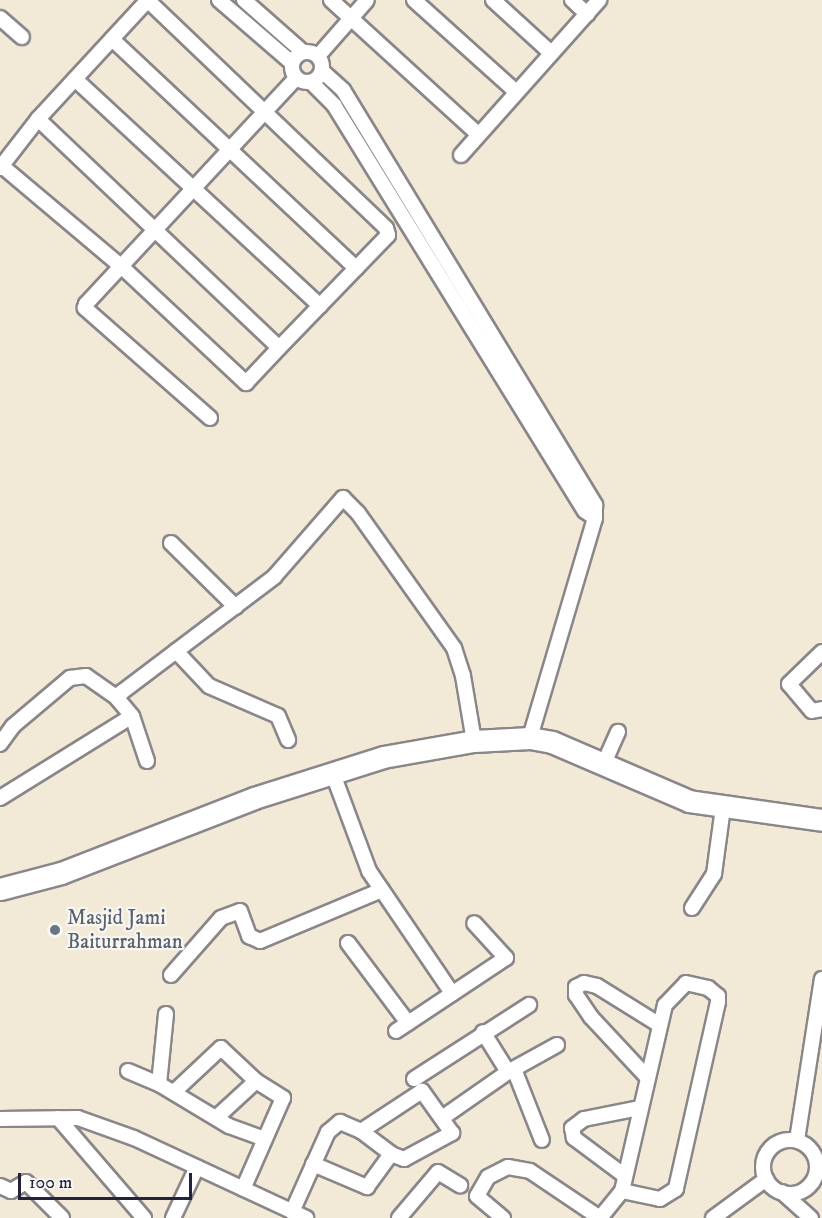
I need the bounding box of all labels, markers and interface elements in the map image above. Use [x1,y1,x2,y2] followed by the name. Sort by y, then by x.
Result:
[67,905,183,955] place label: Masjid Jami Baiturrahman
[48,923,62,937] marker: Masjid Jami Baiturrahman
[21,1161,195,1199] scale bar
[29,1172,72,1194] text: 100 m

